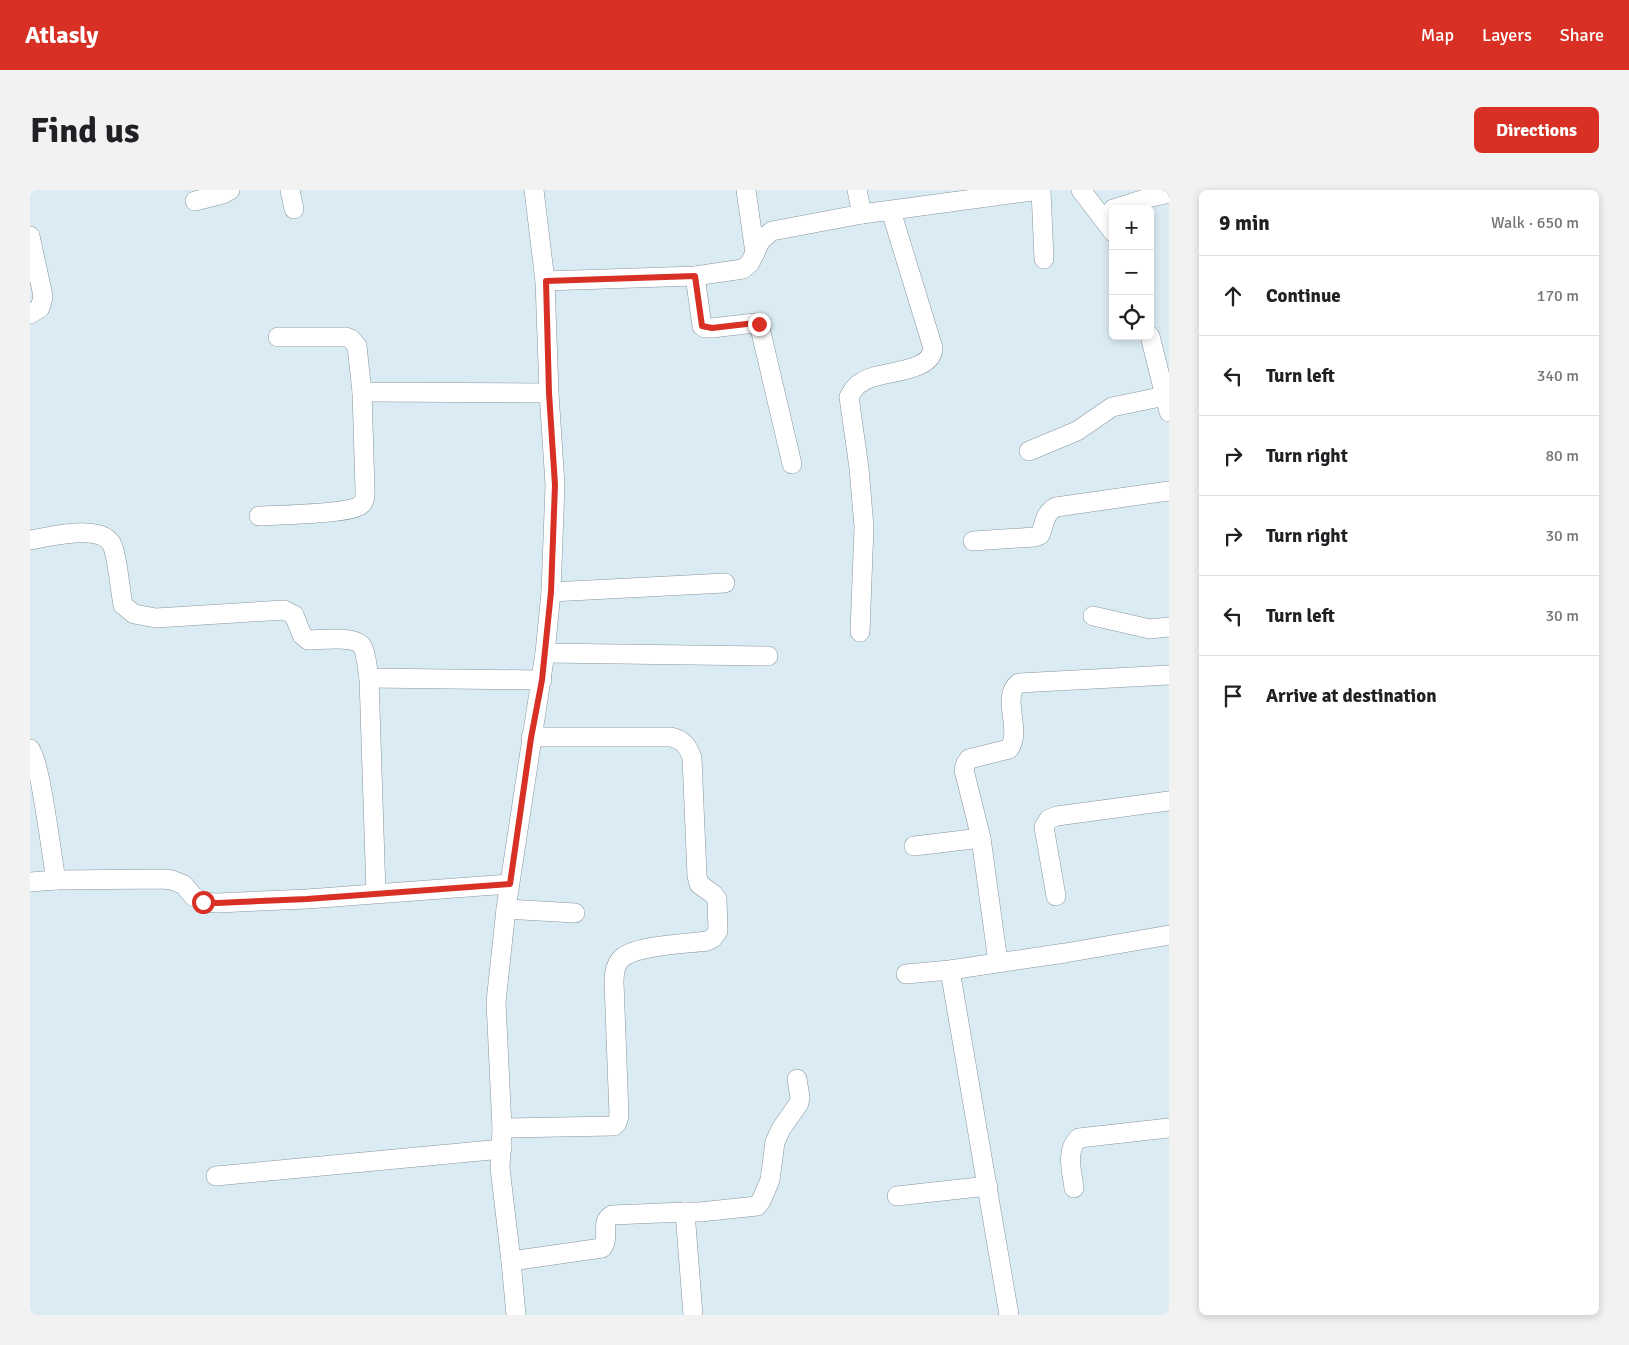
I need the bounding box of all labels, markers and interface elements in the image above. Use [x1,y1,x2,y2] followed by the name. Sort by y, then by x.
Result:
[25,20,98,50] text: Atlasly
[1421,24,1454,46] text: Map
[1482,24,1532,46] text: Layers
[1560,24,1604,46] text: Share
[1474,107,1599,153] button: Directions
[30,109,140,152] text: Find us
[1109,205,1154,340] map controls
[1109,205,1154,250] button: +
[1219,210,1270,236] text: 9 min
[1491,213,1579,233] text: Walk · 650 m
[1109,250,1154,295] button: −
[1219,282,1247,310] icon: ahead
[1266,284,1341,308] text: Continue
[1537,286,1579,306] text: 170 m
[1109,295,1154,340] button: locate
[748,313,771,336] route end
[1219,362,1247,390] icon: left
[1266,364,1335,388] text: Turn left
[1537,366,1579,386] text: 340 m
[1219,442,1247,470] icon: right
[1266,444,1348,468] text: Turn right
[1545,446,1579,466] text: 80 m
[1219,522,1247,550] icon: right
[1266,524,1348,548] text: Turn right
[1545,526,1579,546] text: 30 m
[1219,602,1247,630] icon: left
[1266,604,1335,628] text: Turn left
[1545,606,1579,626] text: 30 m
[1219,682,1247,710] icon: arrive
[1266,684,1437,708] text: Arrive at destination
[192,891,215,914] route start

